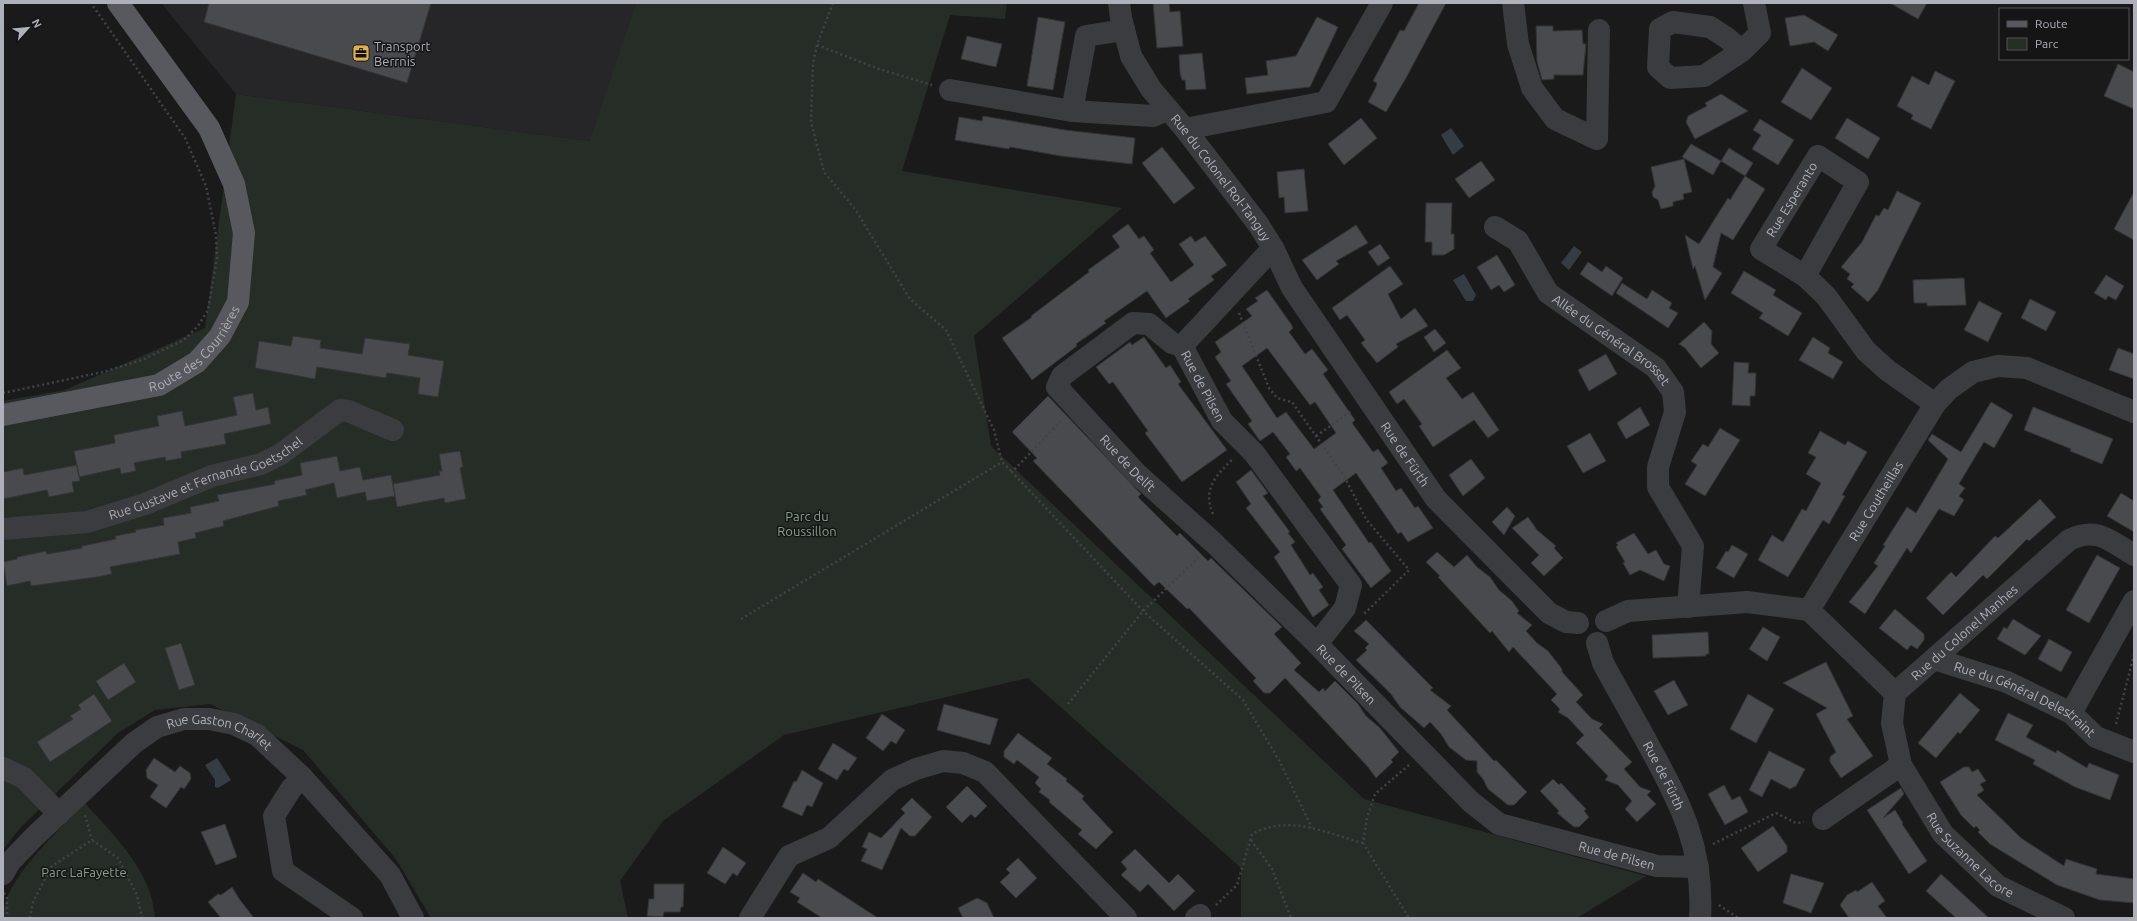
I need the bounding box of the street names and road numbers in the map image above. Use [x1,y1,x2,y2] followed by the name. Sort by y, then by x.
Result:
[1168,111,1274,243] street label: Rue du Colonel Rol-Tanguy
[1763,159,1820,239] street label: Rue Esperanto
[1550,291,1673,388] street label: Allée du Général Brosset
[148,303,242,394] street label: Route des Courrières
[1179,348,1228,424] street label: Rue de Pilsen
[1378,419,1432,489] street label: Rue de Fürth
[1097,432,1158,494] street label: Rue de Delft
[107,433,305,522] street label: Rue Gustave et Fernande Goetschel
[1846,458,1906,543] street label: Rue Coutheillas
[1908,582,2020,683] street label: Rue du Colonel Manhes
[1314,641,1379,707] street label: Rue de Pilsen
[1952,659,2098,740] street label: Rue du Général Delestraint
[165,712,275,753] street label: Rue Gaston Charlet
[1641,739,1687,812] street label: Rue de Fürth
[1924,810,2016,900] street label: Rue Suzanne Lacore
[1577,839,1656,872] street label: Rue de Pilsen

